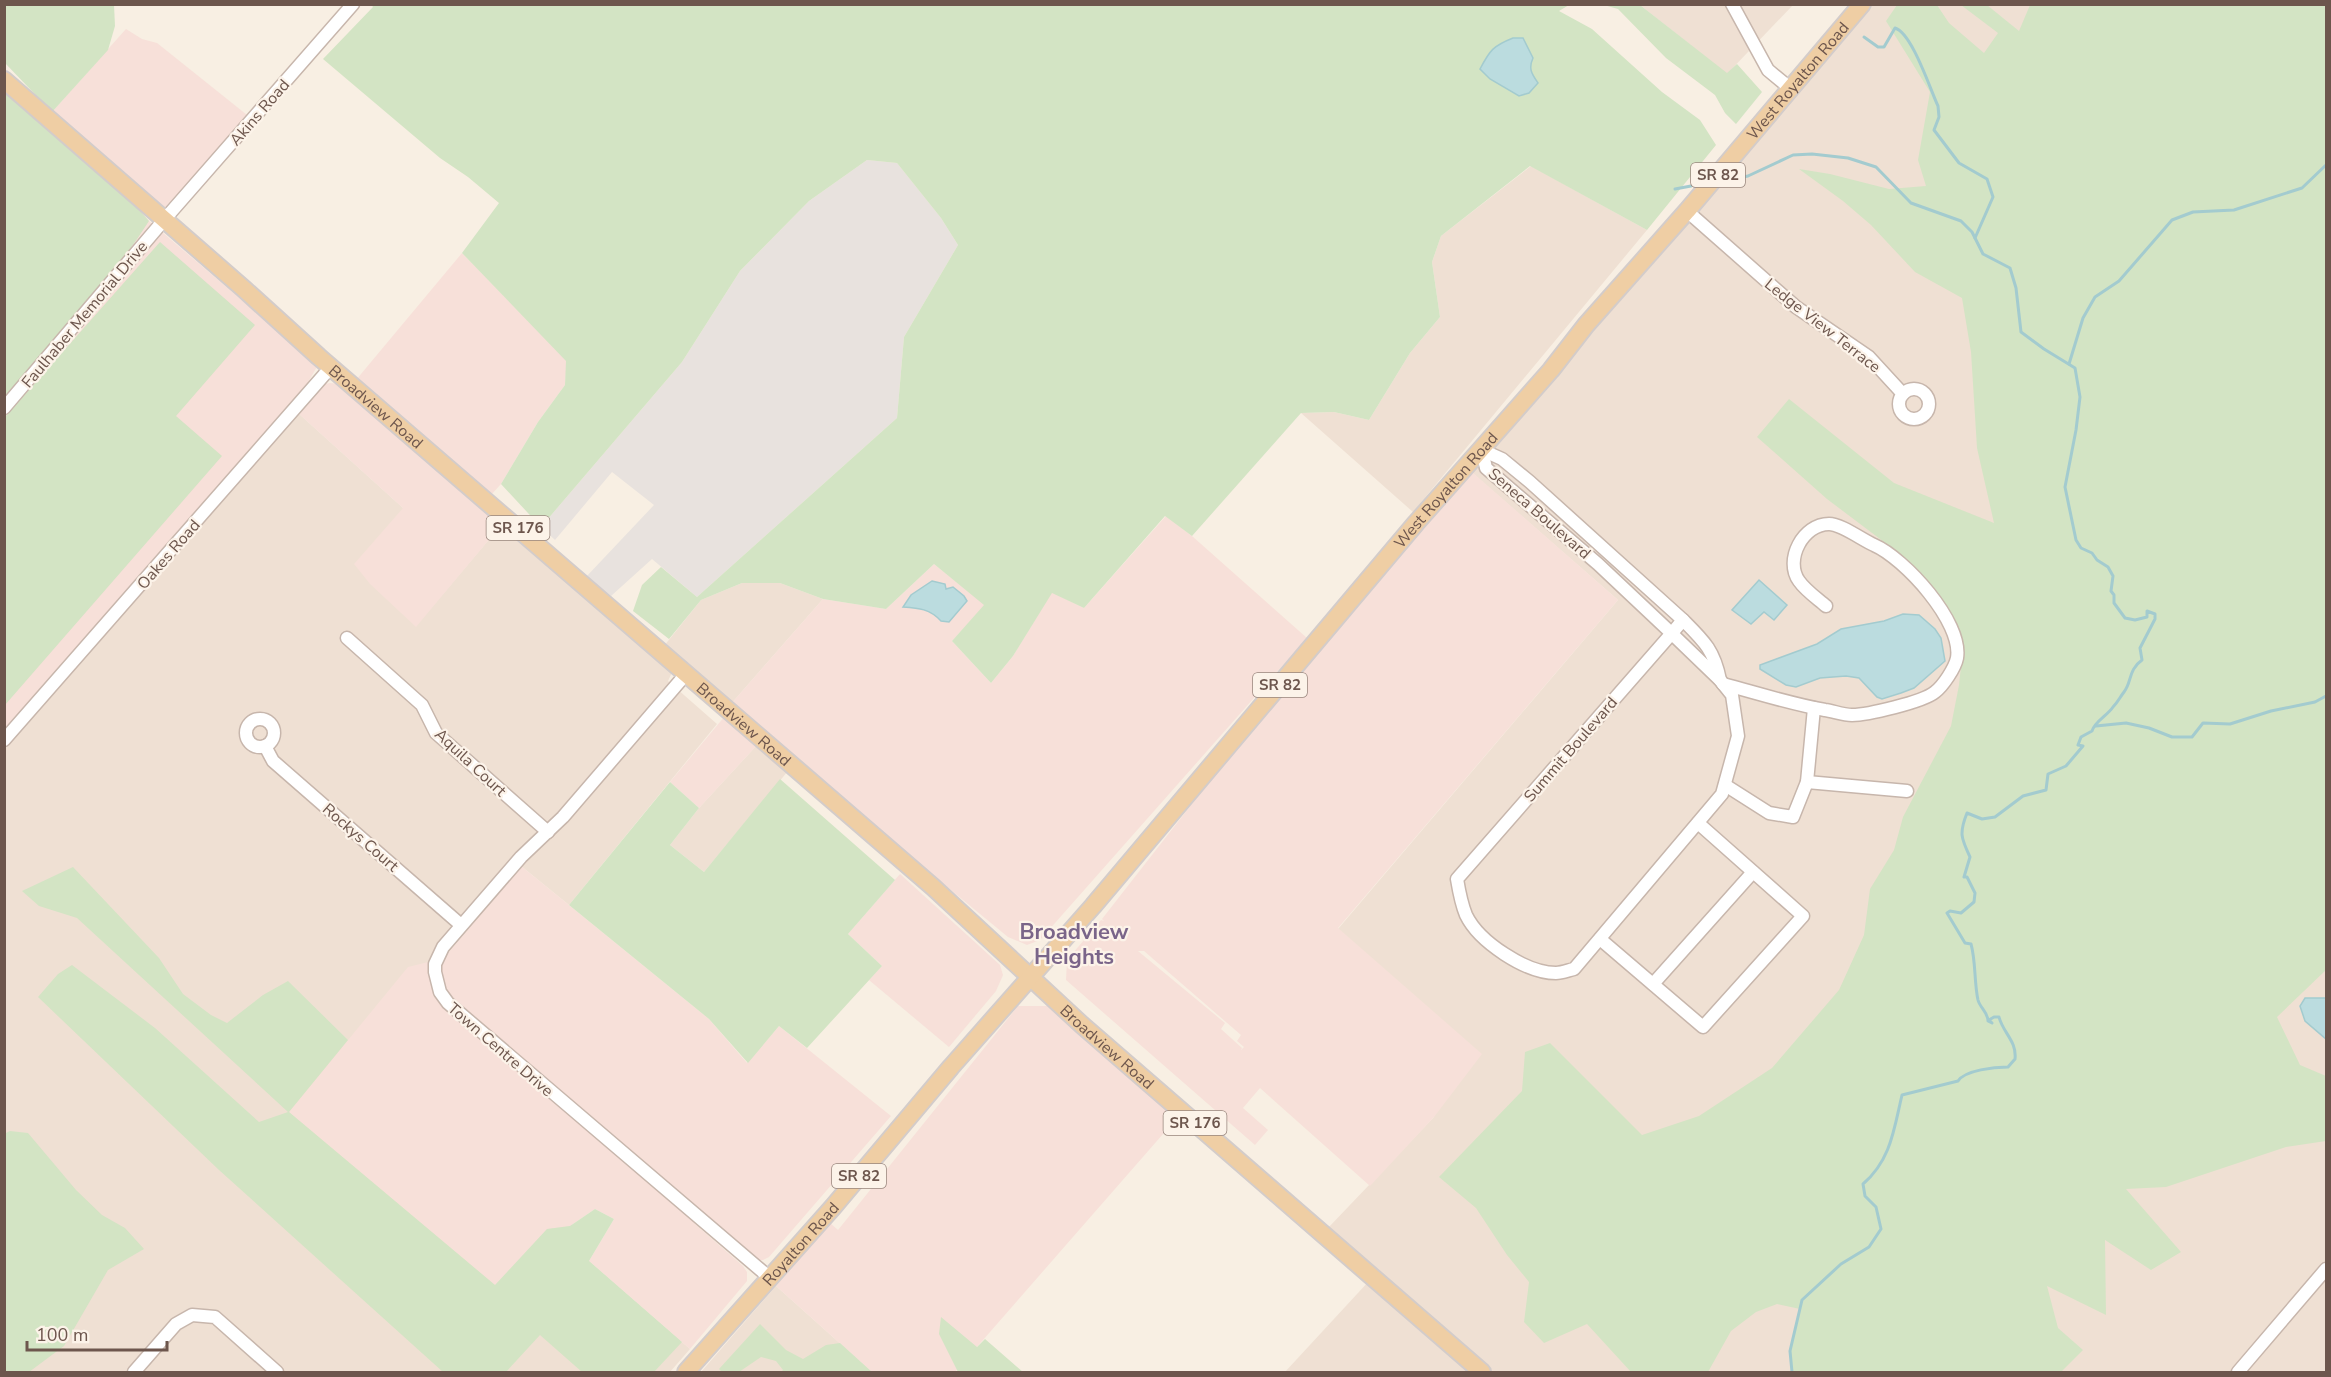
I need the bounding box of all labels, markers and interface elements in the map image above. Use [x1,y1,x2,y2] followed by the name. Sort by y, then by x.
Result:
[1742,18,1854,145] street label: West Royalton Road
[225,75,295,151] street label: Akins Road
[1691,163,1745,187] road number: SR 82
[17,237,153,393] street label: Faulhaber Memorial Drive
[1760,273,1885,378] street label: Ledge View Terrace
[324,360,428,454] street label: Broadview Road
[1389,428,1503,553] street label: West Royalton Road
[1483,463,1595,564] street label: Seneca Boulevard
[132,515,205,594] street label: Oakes Road
[486,516,550,540] road number: SR 176
[1253,673,1307,697] road number: SR 82
[691,678,795,772] street label: Broadview Road
[1519,692,1623,807] street label: Summit Boulevard
[430,724,511,802] street label: Aquila Court
[318,799,403,877] street label: Rockys Court
[1019,917,1129,972] district label: Broadview Heights
[443,998,558,1102] street label: Town Centre Drive
[1055,1000,1158,1095] street label: Broadview Road
[1164,1111,1226,1135] road number: SR 176
[832,1164,886,1188] road number: SR 82
[758,1198,844,1291] street label: Royalton Road
[27,1314,166,1352] scale bar
[36,1323,88,1347] text: 100 m

